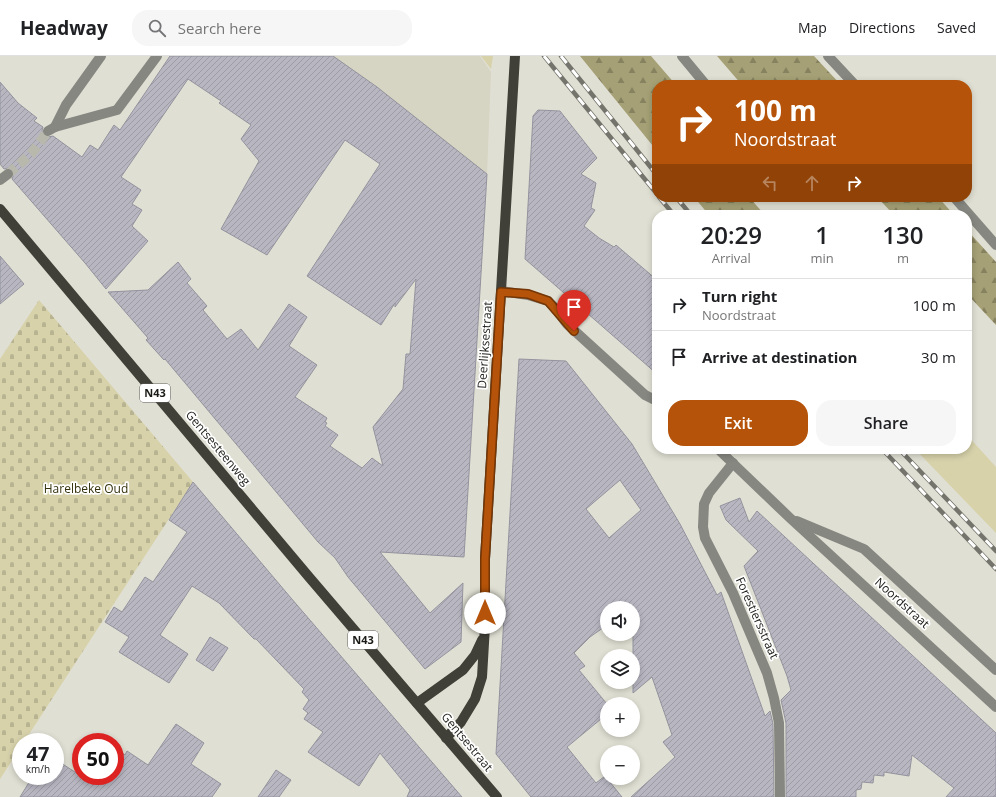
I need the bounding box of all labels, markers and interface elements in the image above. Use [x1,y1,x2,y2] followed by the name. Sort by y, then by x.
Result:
[132,10,412,46] search box
[20,15,108,41] text: Headway
[146,17,168,39] icon: search
[178,18,261,38] text: Search here
[798,18,827,37] text: Map
[849,18,915,37] text: Directions
[937,18,976,37] text: Saved
[734,91,817,129] text: 100 m
[668,96,720,148] icon: right
[734,127,836,151] text: Noordstraat
[759,172,781,194] icon: left
[801,172,823,194] icon: ahead
[843,172,865,194] icon: right
[701,218,762,251] text: 20:29
[815,218,829,251] text: 1
[882,218,923,251] text: 130
[712,249,751,267] text: Arrival
[811,249,834,267] text: min
[897,249,909,267] text: m
[702,286,777,306] text: Turn right
[557,290,591,331] pin
[668,294,690,316] icon: right
[912,295,956,315] text: 100 m
[563,296,585,318] icon: arrive
[473,301,496,389] street label: Deerlijksestraat
[702,306,776,324] text: Noordstraat
[668,346,690,368] icon: arrive
[702,347,857,367] text: Arrive at destination
[921,347,956,367] text: 30 m
[140,384,170,402] road number: N43
[668,400,808,446] button: Exit
[816,400,956,446] button: Share
[182,407,255,489] street label: Gentsesteenweg
[44,480,128,497] park label: Harelbeke Oud
[871,573,933,632] street label: Noordstraat
[732,574,783,661] street label: Forestiersstraat
[464,592,506,634] position arrow
[600,601,640,785] map controls
[600,601,640,641] button: sound
[348,631,378,649] road number: N43
[600,649,640,689] button: layers
[600,697,640,737] button: +
[438,709,497,775] street label: Gentsestraat
[72,733,124,785] speed limit sign: 50
[27,740,49,767] text: 47
[600,745,640,785] button: −
[26,762,50,776] text: km/h

